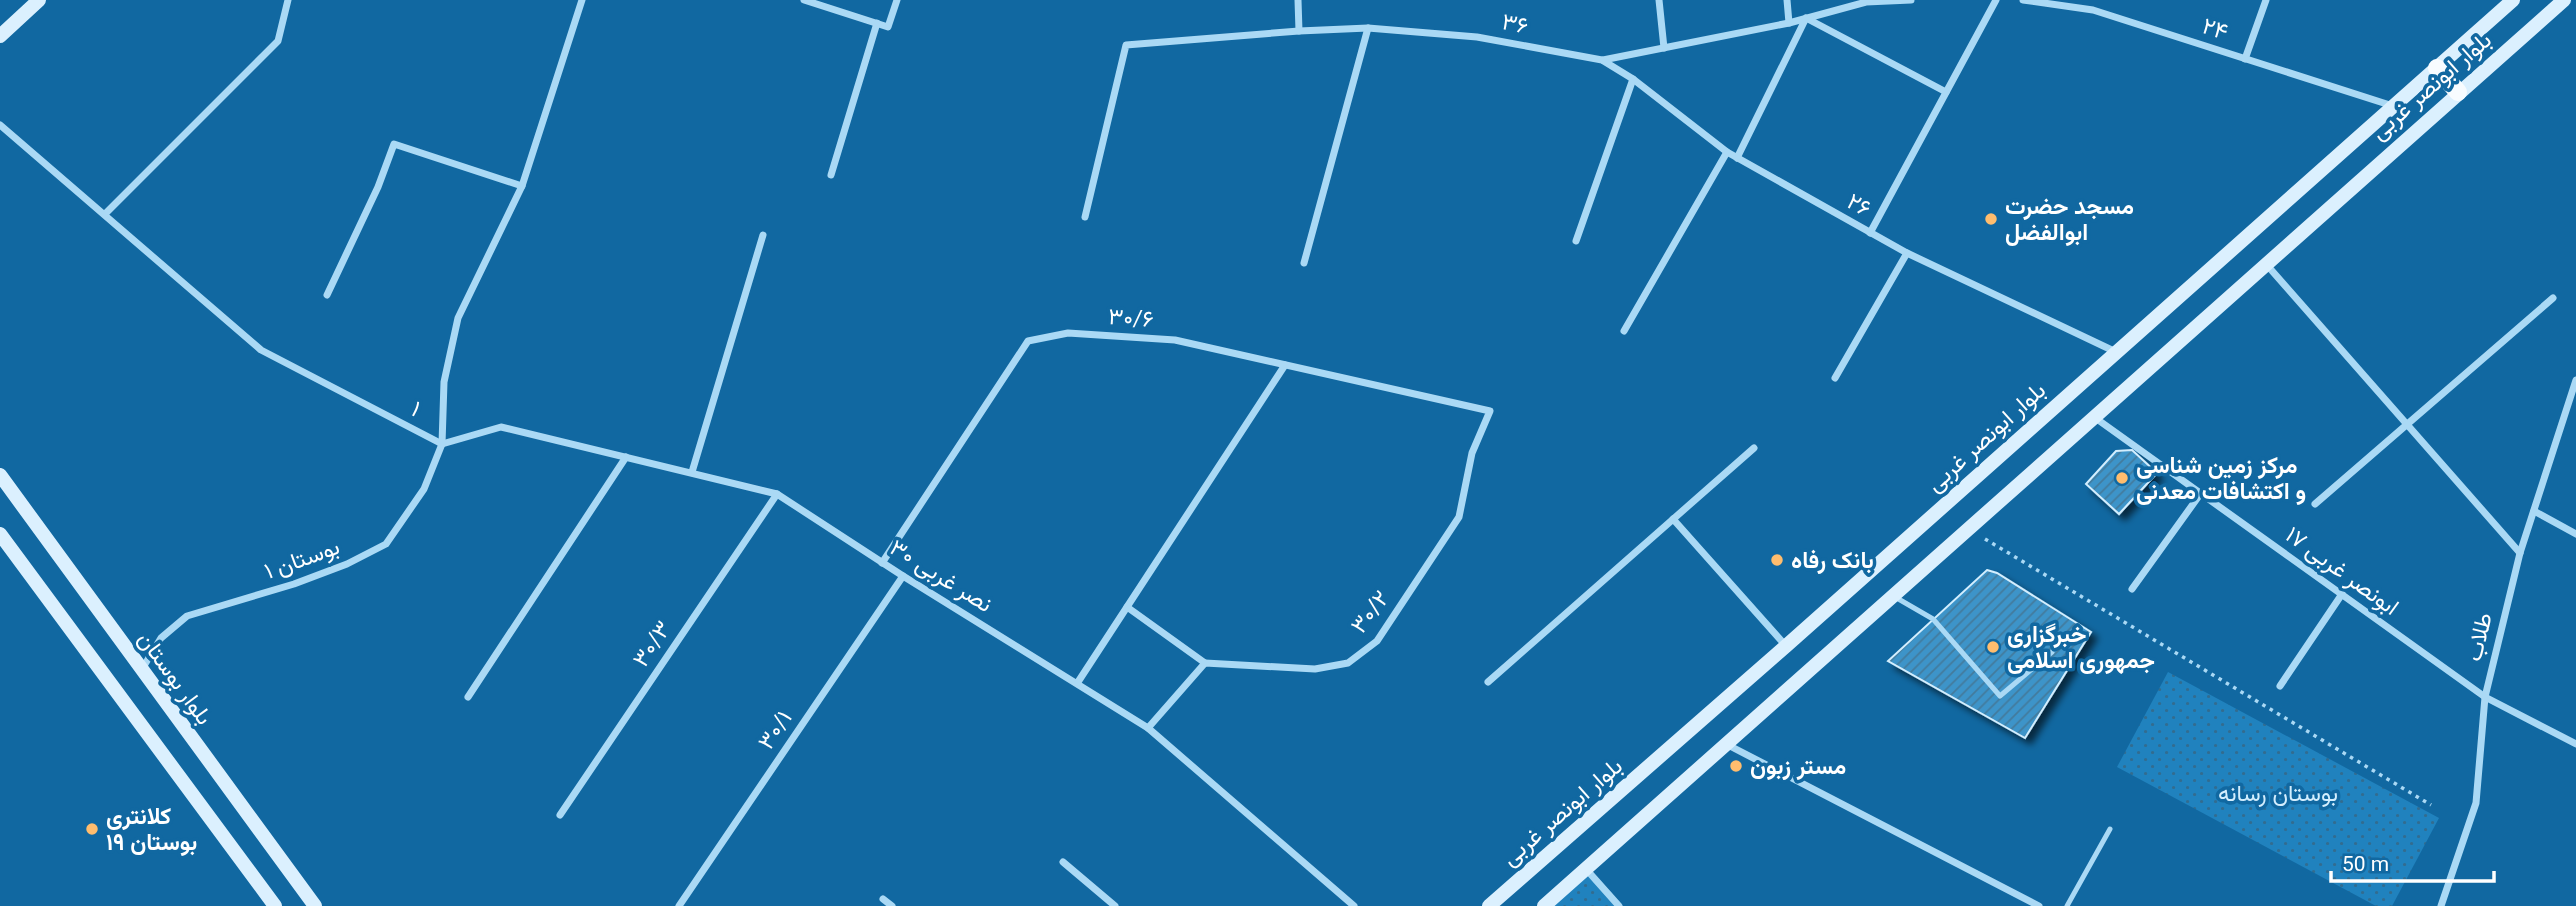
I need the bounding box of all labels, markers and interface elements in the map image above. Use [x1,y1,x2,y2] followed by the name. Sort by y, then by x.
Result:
[1499,8,1531,40] street label: ۳۶
[2199,12,2231,46] street label: ۲۴
[2365,26,2497,146] street label: بلوار ابونصر غربی
[1842,188,1876,222] street label: ۲۶
[2005,193,2134,247] place label: مسجد حضرت ابوالفضل
[1983,211,1999,227] marker: مسجد حضرت ابوالفضل
[1107,303,1155,333] street label: ۳۰/۶
[1921,377,2052,498] street label: بلوار ابونصر غربی
[407,396,425,422] street label: ۱
[2136,452,2306,506] place label: مرکز زمین شناسی و اکتشافات معدنی
[2114,470,2130,486] marker: مرکز زمین شناسی و اکتشافات معدنی
[2280,521,2404,622] street label: ابونصر غربی ۱۷
[261,533,344,586] street label: بوستان ۱
[884,534,997,619] street label: نصر غربی ۳۰
[1791,547,1874,575] place label: بانک رفاه
[1769,552,1785,568] marker: بانک رفاه
[1345,585,1395,639] street label: ۳۰/۲
[2460,610,2498,664] street label: طلاب
[627,616,677,672] street label: ۳۰/۳
[2007,621,2155,675] place label: خبرگزاری جمهوری اسلامی
[131,626,218,731] street label: بلوار بوستان
[1985,639,2001,655] marker: خبرگزاری جمهوری اسلامی
[752,705,798,755] street label: ۳۰/۱
[1496,752,1628,872] street label: بلوار ابونصر غربی
[1750,753,1846,781] place label: مستر زبون
[1728,758,1744,774] marker: مستر زبون
[2218,780,2338,808] park label: بوستان رسانه
[106,803,197,857] place label: کلانتری ۱۹ بوستان
[84,821,100,837] marker: کلانتری ۱۹ بوستان
[2331,839,2494,883] scale bar
[2342,852,2389,876] text: 50 m

